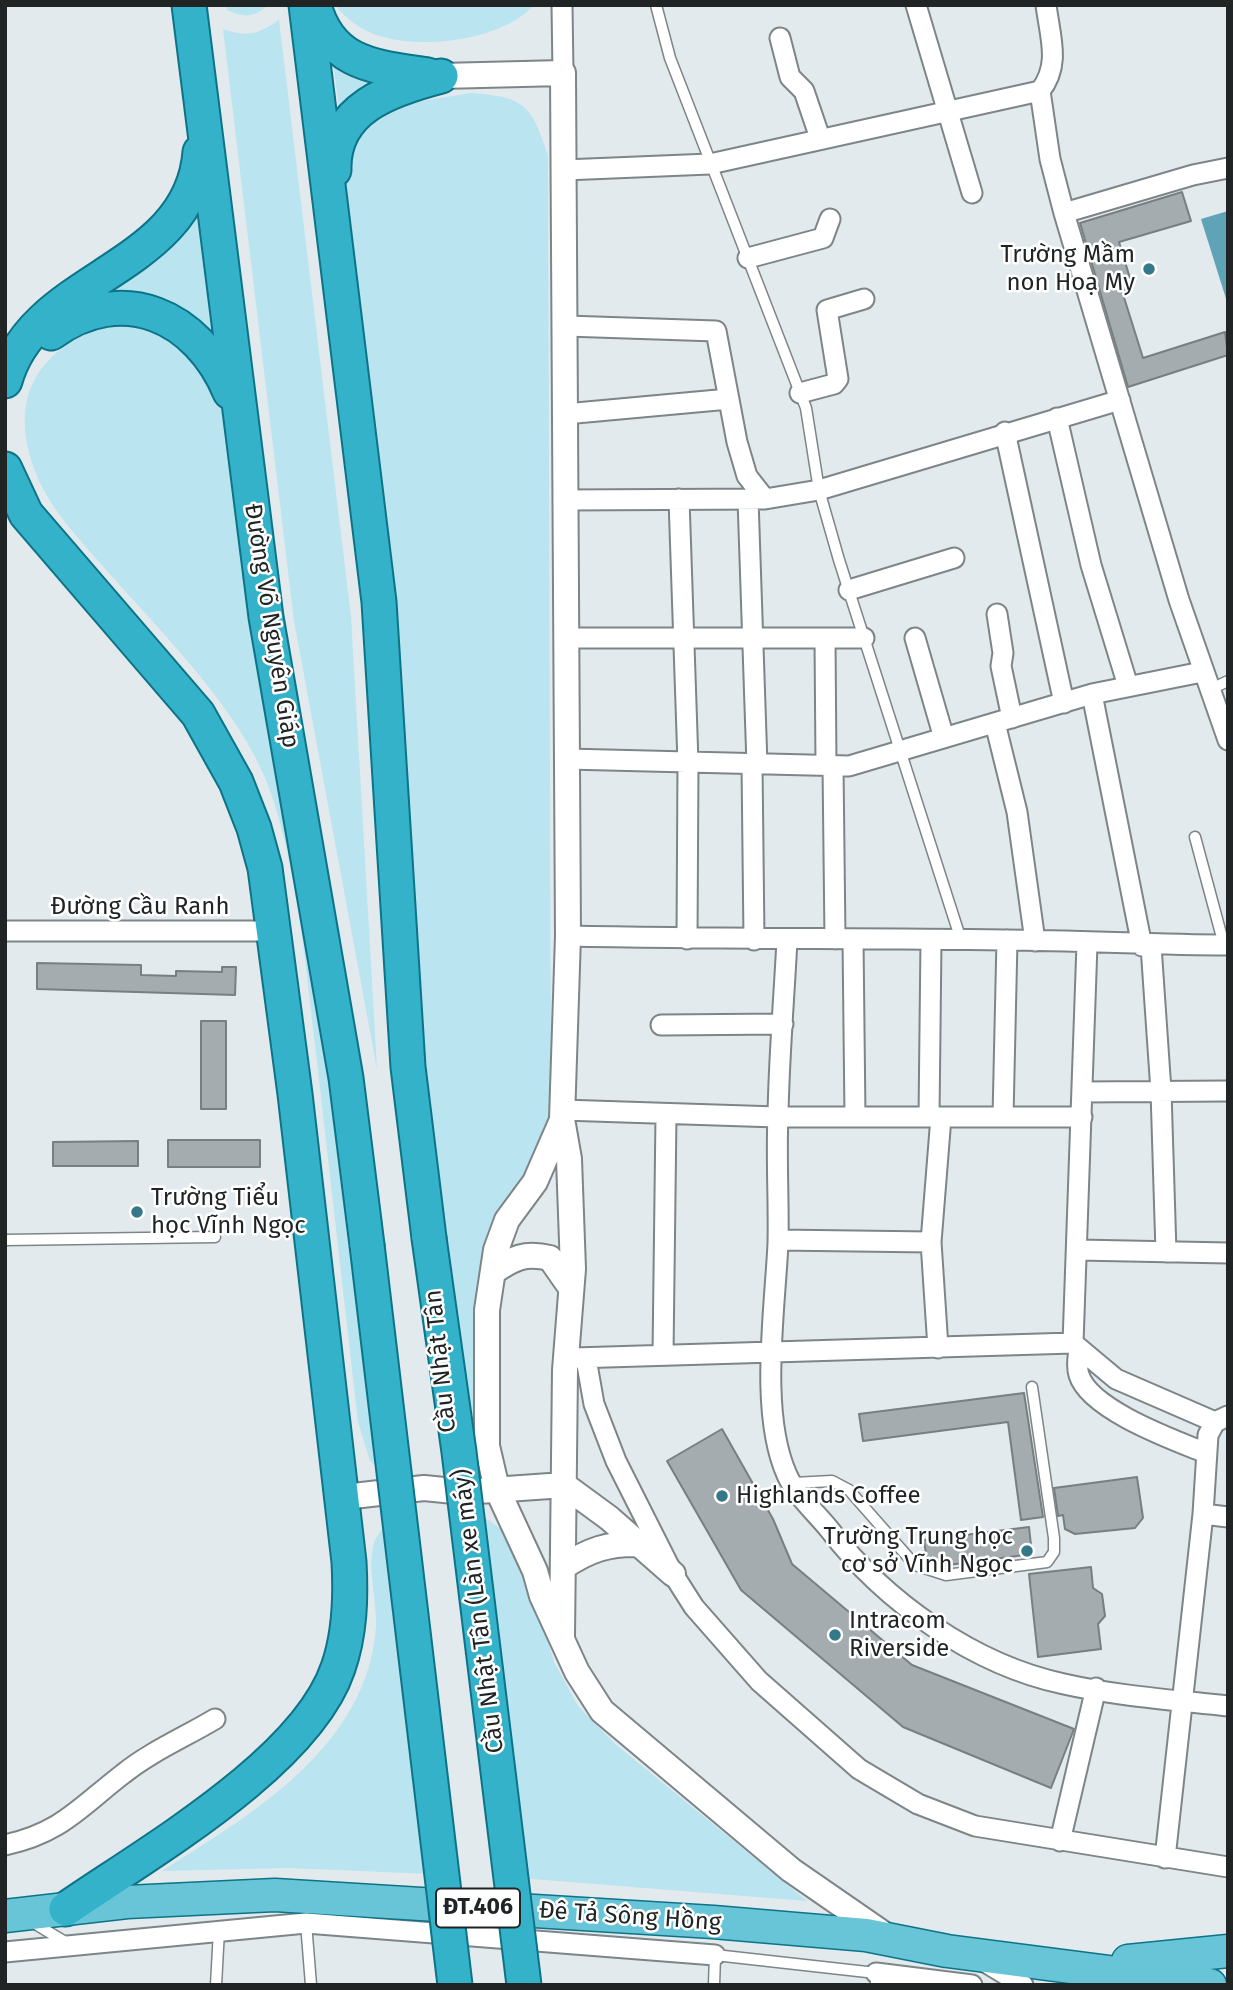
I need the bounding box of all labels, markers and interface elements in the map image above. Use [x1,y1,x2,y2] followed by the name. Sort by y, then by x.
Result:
[1001,241,1135,297] place label: Trường Mầm non Hoạ My
[1141,261,1157,277] marker: Trường Mầm non Hoạ My
[237,502,305,750] street label: Đường Võ Nguyên Giáp
[51,893,229,921] street label: Đường Cầu Ranh
[151,1184,306,1240] place label: Trường Tiểu học Vĩnh Ngọc
[129,1204,145,1220] marker: Trường Tiểu học Vĩnh Ngọc
[419,1288,463,1434] street label: Cầu Nhật Tân
[447,1467,511,1755] street label: Cầu Nhật Tân (Làn xe máy)
[736,1482,921,1510] place label: Highlands Coffee
[714,1488,730,1504] marker: Highlands Coffee
[824,1523,1013,1579] place label: Trường Trung học cơ sở Vĩnh Ngọc
[1019,1543,1035,1559] marker: Trường Trung học cơ sở Vĩnh Ngọc
[849,1607,949,1663] place label: Intracom Riverside
[827,1627,843,1643] marker: Intracom Riverside
[436,1888,520,1927] road number: ĐT.406
[538,1896,722,1938] street label: Đê Tả Sông Hồng

